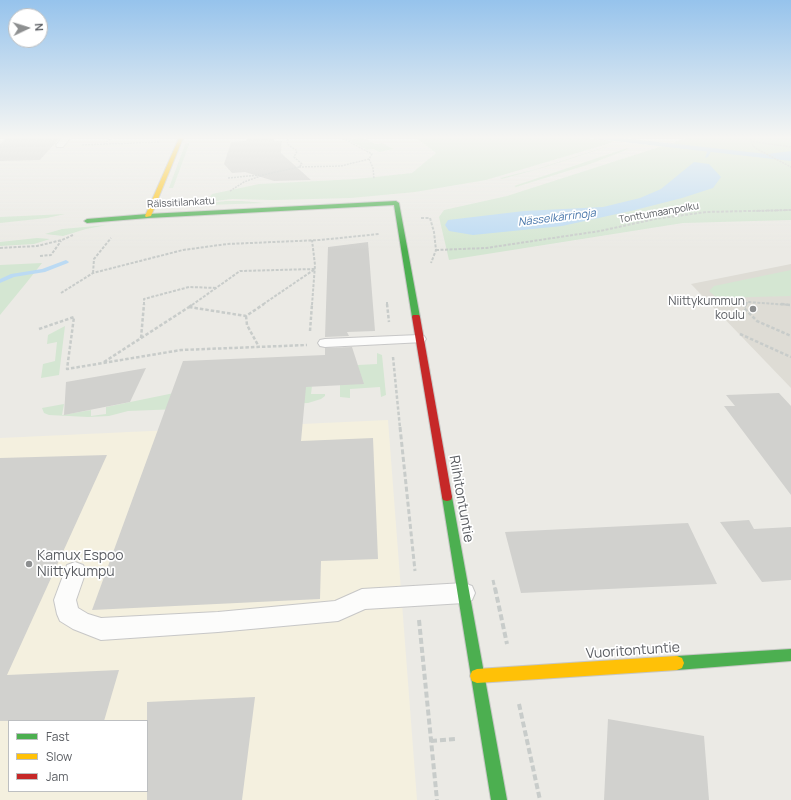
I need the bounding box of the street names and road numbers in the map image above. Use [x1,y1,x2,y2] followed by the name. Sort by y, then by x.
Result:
[147,195,215,211] street label: Rälssitilankatu
[618,200,700,226] street label: Tonttumaanpolku
[445,454,477,544] street label: Riihitontuntie
[585,639,681,663] street label: Vuoritontuntie

